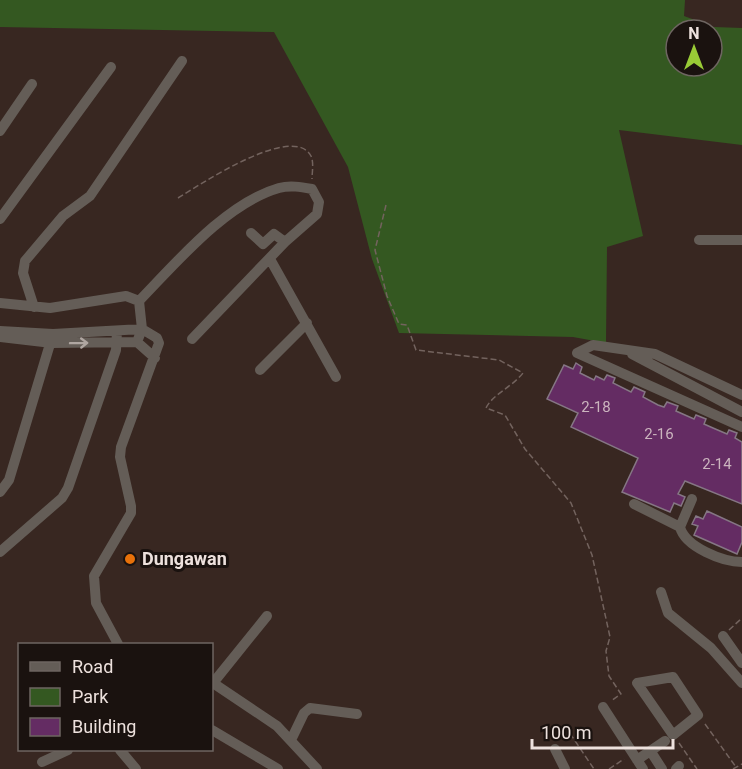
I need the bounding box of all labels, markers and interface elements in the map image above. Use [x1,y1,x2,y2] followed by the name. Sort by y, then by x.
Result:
[664,18,724,78] north arrow
[688,24,700,43] text: N
[69,337,89,349] one-way arrow
[581,398,611,416] house number: 2-18
[644,425,674,443] house number: 2-16
[702,455,732,473] house number: 2-14
[142,548,227,569] place label: Dungawan
[123,552,137,566] marker: Dungawan
[18,643,213,751] legend
[72,656,113,677] text: Road
[72,686,109,707] text: Park
[532,712,673,750] scale bar
[72,716,136,737] text: Building
[541,722,592,743] text: 100 m

